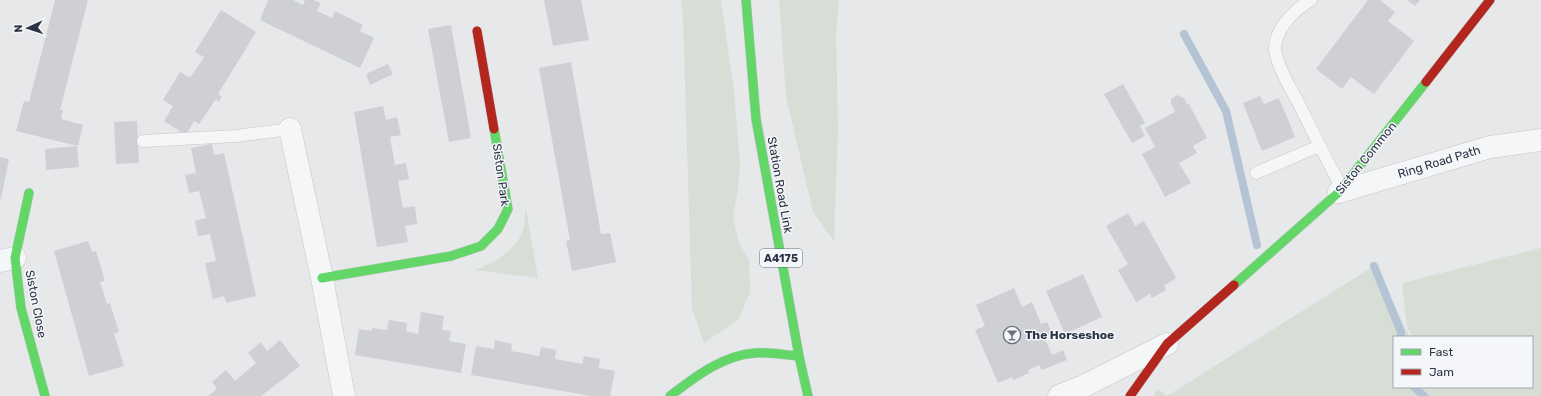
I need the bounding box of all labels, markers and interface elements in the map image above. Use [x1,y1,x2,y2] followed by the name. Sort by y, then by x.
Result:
[8,8,48,48] north arrow
[12,24,25,33] text: N
[1333,119,1399,197] street label: Siston Common
[765,136,796,235] street label: Station Road Link
[490,143,512,208] street label: Siston Park
[1396,143,1482,181] street label: Ring Road Path
[760,249,802,267] road number: A4175
[23,269,49,339] street label: Siston Close
[1002,325,1022,345] bar icon: The Horseshoe
[1025,328,1114,342] place label: The Horseshoe
[1393,336,1533,388] legend
[1429,345,1453,359] text: Fast
[1429,365,1454,379] text: Jam

